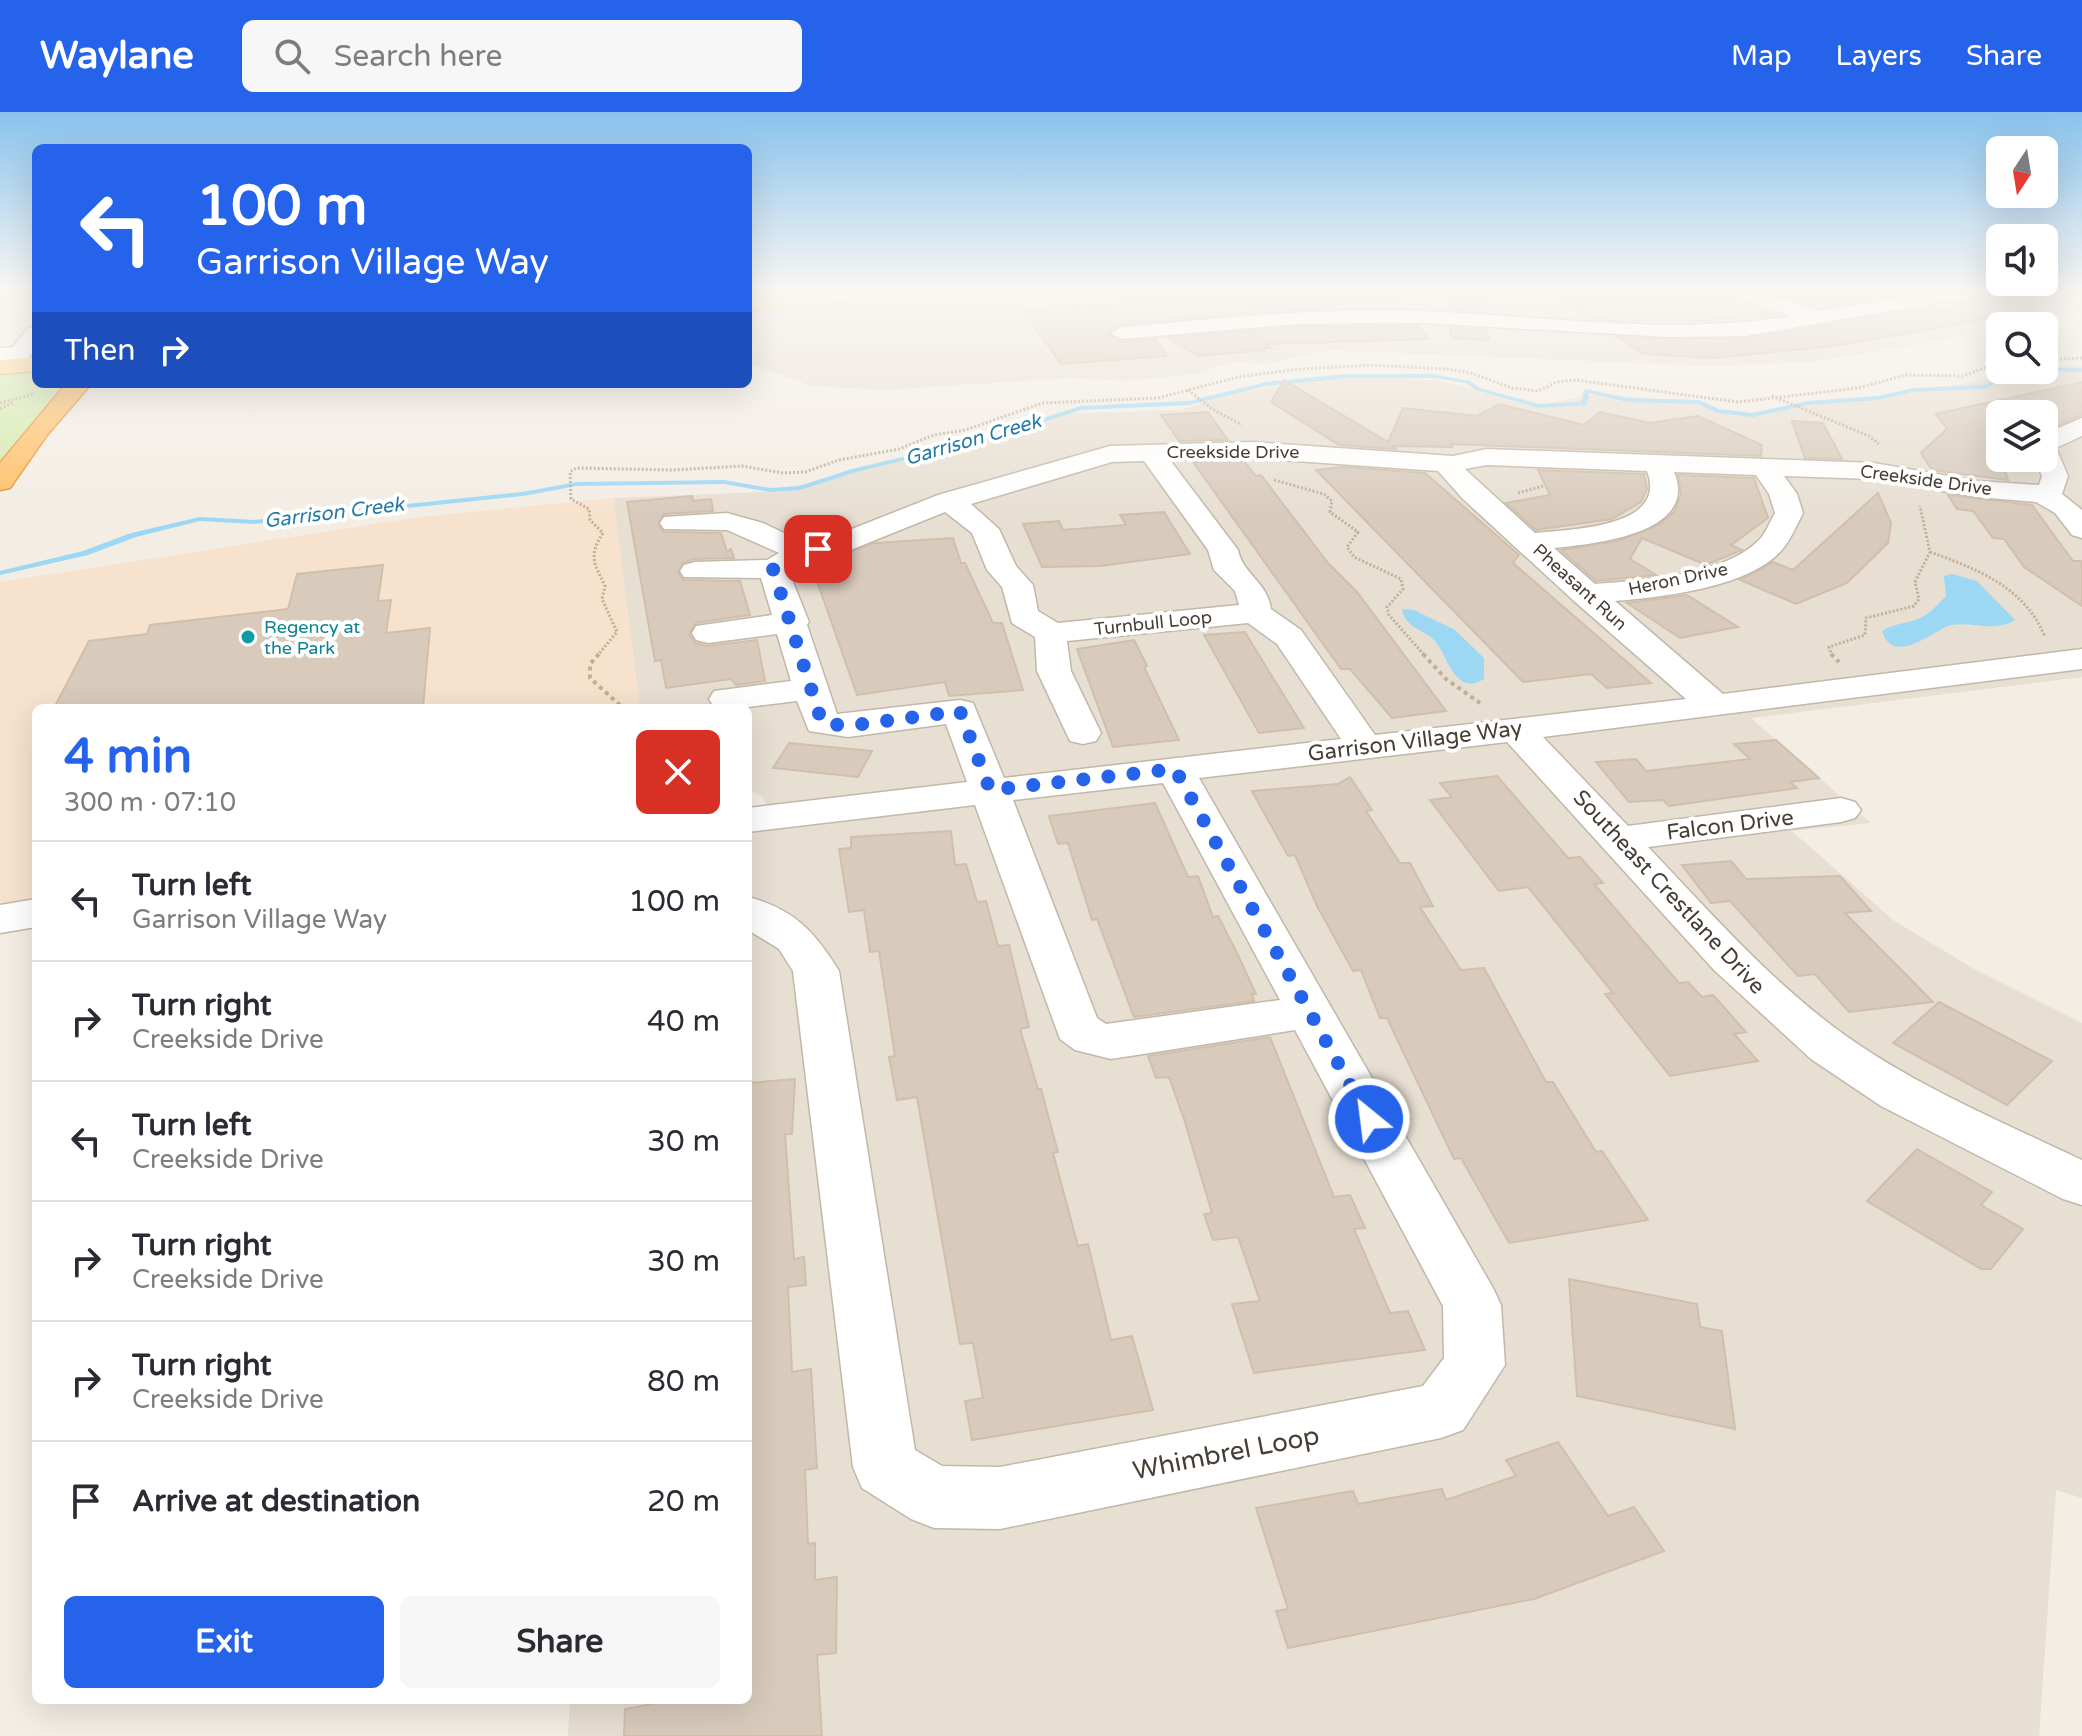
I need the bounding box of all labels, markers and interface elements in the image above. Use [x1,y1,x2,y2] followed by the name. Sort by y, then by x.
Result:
[242,20,802,92] search box
[40,33,194,79] text: Waylane
[270,34,314,78] icon: search
[334,38,503,75] text: Search here
[1731,39,1792,73] text: Map
[1836,39,1922,73] text: Layers
[1966,39,2042,73] text: Share
[1986,136,2058,208] north arrow
[1986,136,2058,472] map controls
[196,173,367,240] text: 100 m
[64,176,168,280] icon: left
[1986,224,2058,296] button: sound
[196,241,549,284] text: Garrison Village Way
[1986,312,2058,384] button: search
[152,328,196,372] icon: right
[64,332,136,369] text: Then
[1986,400,2058,472] button: layers
[902,409,1046,471] water label: Garrison Creek
[1167,441,1299,463] street label: Creekside Drive
[1859,460,1993,500] street label: Creekside Drive
[263,492,407,533] water label: Garrison Creek
[784,515,852,583] pin
[796,527,840,571] icon: arrive
[1528,539,1632,635] street label: Pheasant Run
[1626,558,1730,600] street label: Heron Drive
[1093,606,1213,640] street label: Turnbull Loop
[264,616,360,659] place label: Regency at the Park
[239,628,257,646] marker: Regency at the Park
[1306,715,1524,767] street label: Garrison Village Way
[64,728,192,786] text: 4 min
[636,730,720,814] button: close
[1568,785,1770,999] street label: Southeast Crestlane Drive
[64,787,236,818] text: 300 m · 07:10
[1665,804,1795,846] street label: Falcon Drive
[132,867,251,904] text: Turn left
[64,879,108,923] icon: left
[628,883,720,920] text: 100 m
[132,904,387,935] text: Garrison Village Way
[132,987,272,1024] text: Turn right
[64,999,108,1043] icon: right
[647,1003,720,1040] text: 40 m
[132,1024,324,1055] text: Creekside Drive
[1327,1077,1411,1161] position arrow
[132,1107,251,1144] text: Turn left
[64,1119,108,1163] icon: left
[647,1123,720,1160] text: 30 m
[132,1144,324,1175] text: Creekside Drive
[132,1227,272,1264] text: Turn right
[64,1239,108,1283] icon: right
[647,1243,720,1280] text: 30 m
[132,1264,324,1295] text: Creekside Drive
[132,1347,272,1384] text: Turn right
[64,1359,108,1403] icon: right
[647,1363,720,1400] text: 80 m
[132,1384,324,1415] text: Creekside Drive
[1130,1420,1322,1486] street label: Whimbrel Loop
[64,1479,108,1523] icon: arrive
[132,1483,420,1520] text: Arrive at destination
[647,1483,720,1520] text: 20 m
[64,1596,384,1688] button: Exit
[400,1596,720,1688] button: Share

